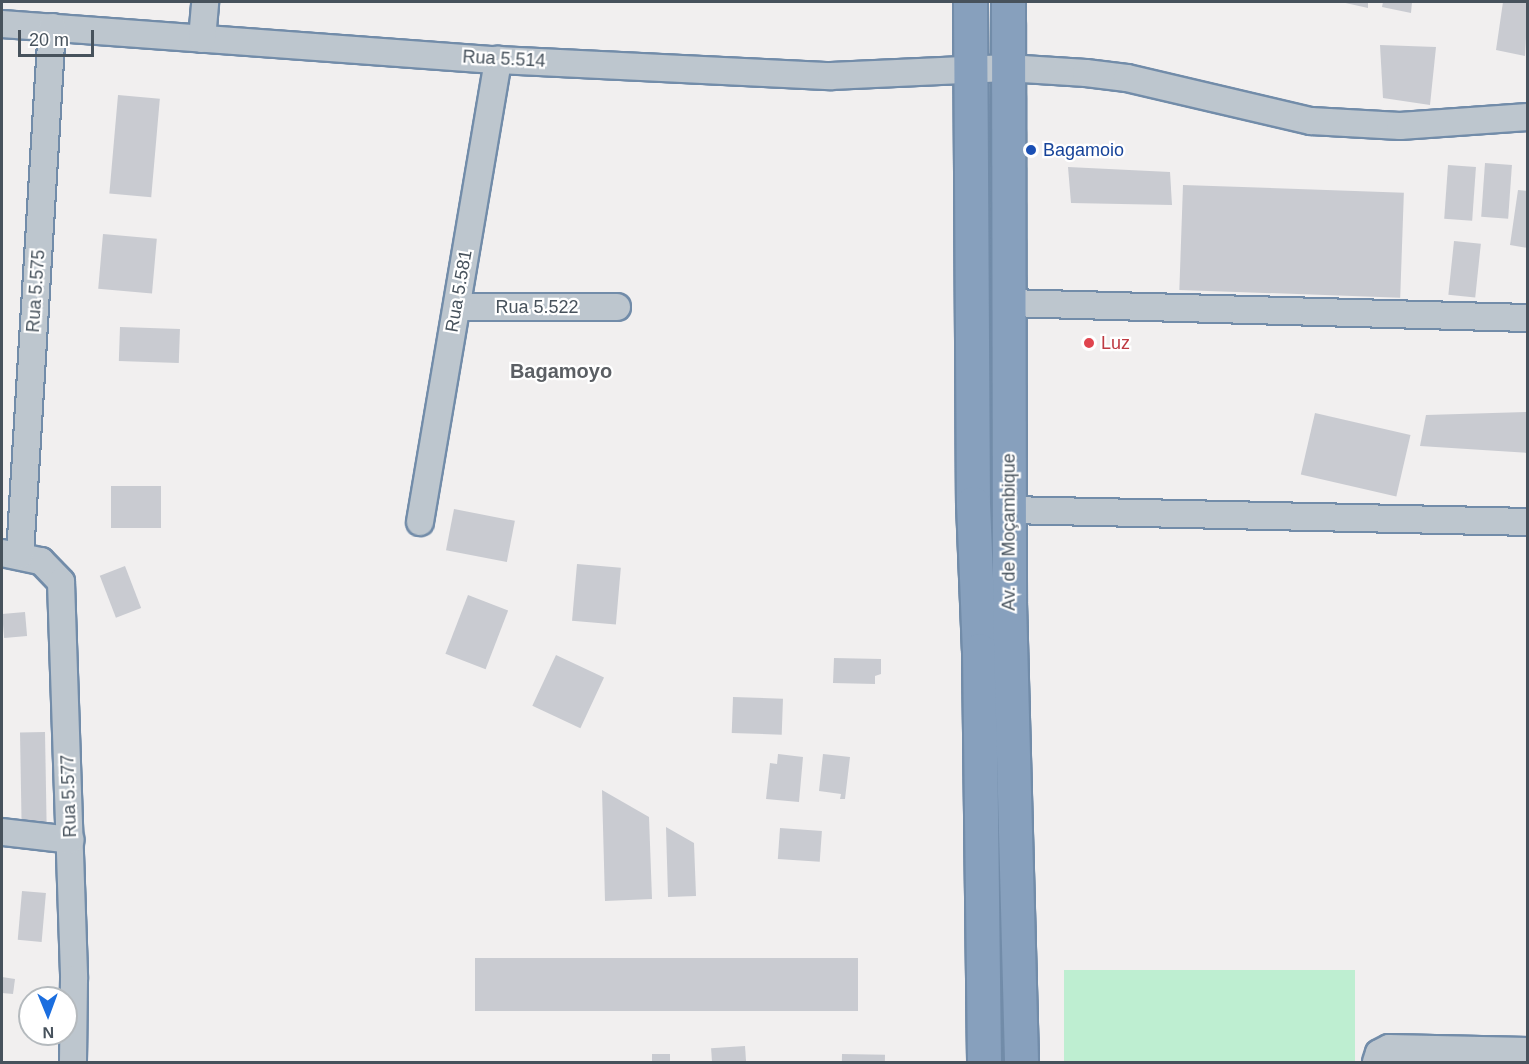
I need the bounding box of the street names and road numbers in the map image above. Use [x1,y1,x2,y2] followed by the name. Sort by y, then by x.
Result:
[462,46,546,72] street label: Rua 5.514
[441,248,477,334] street label: Rua 5.581
[22,249,50,333] street label: Rua 5.575
[495,296,579,318] street label: Rua 5.522
[998,453,1020,611] street label: Av. de Moçambique
[57,754,81,838] street label: Rua 5.577

